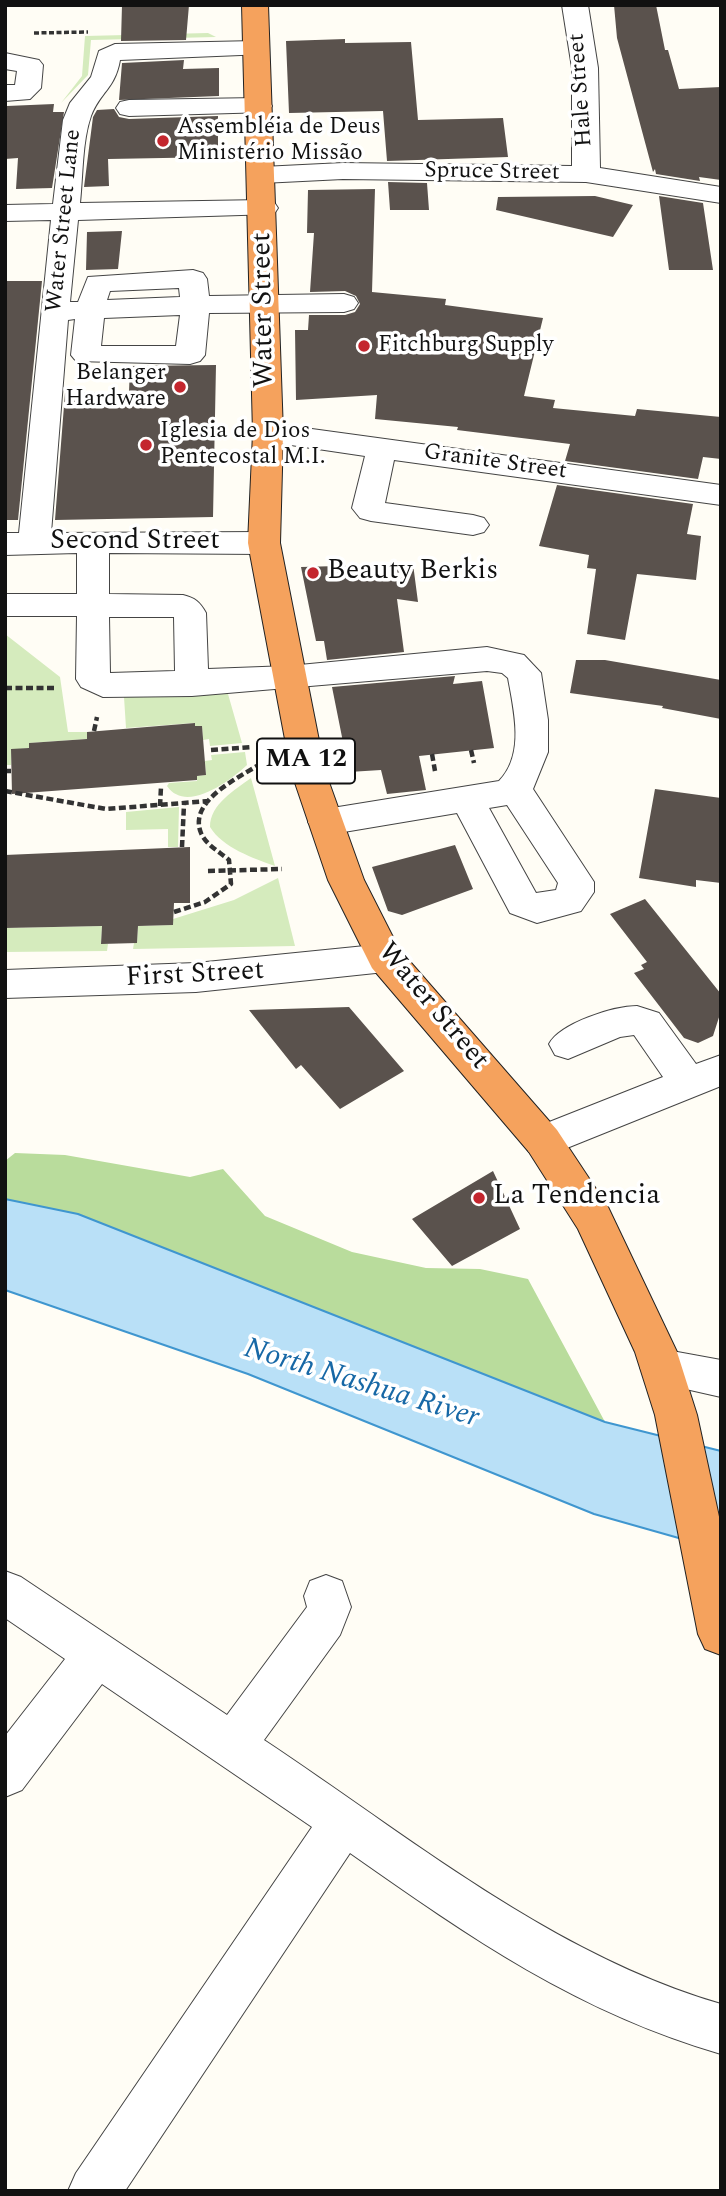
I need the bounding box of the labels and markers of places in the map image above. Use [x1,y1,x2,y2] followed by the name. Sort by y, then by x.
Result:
[177,114,381,168] place label: Assembléia de Deus Ministério Missão
[155,133,171,149] marker: Assembléia de Deus Ministério Missão
[378,332,554,360] place label: Fitchburg Supply
[356,338,372,354] marker: Fitchburg Supply
[65,360,166,414] place label: Belanger Hardware
[172,379,188,395] marker: Belanger Hardware
[160,418,325,472] place label: Iglesia de Dios Pentecostal M.I.
[138,437,154,453] marker: Iglesia de Dios Pentecostal M.I.
[327,556,498,590] place label: Beauty Berkis
[305,565,321,581] marker: Beauty Berkis
[493,1181,660,1215] place label: La Tendencia
[471,1190,487,1206] marker: La Tendencia

